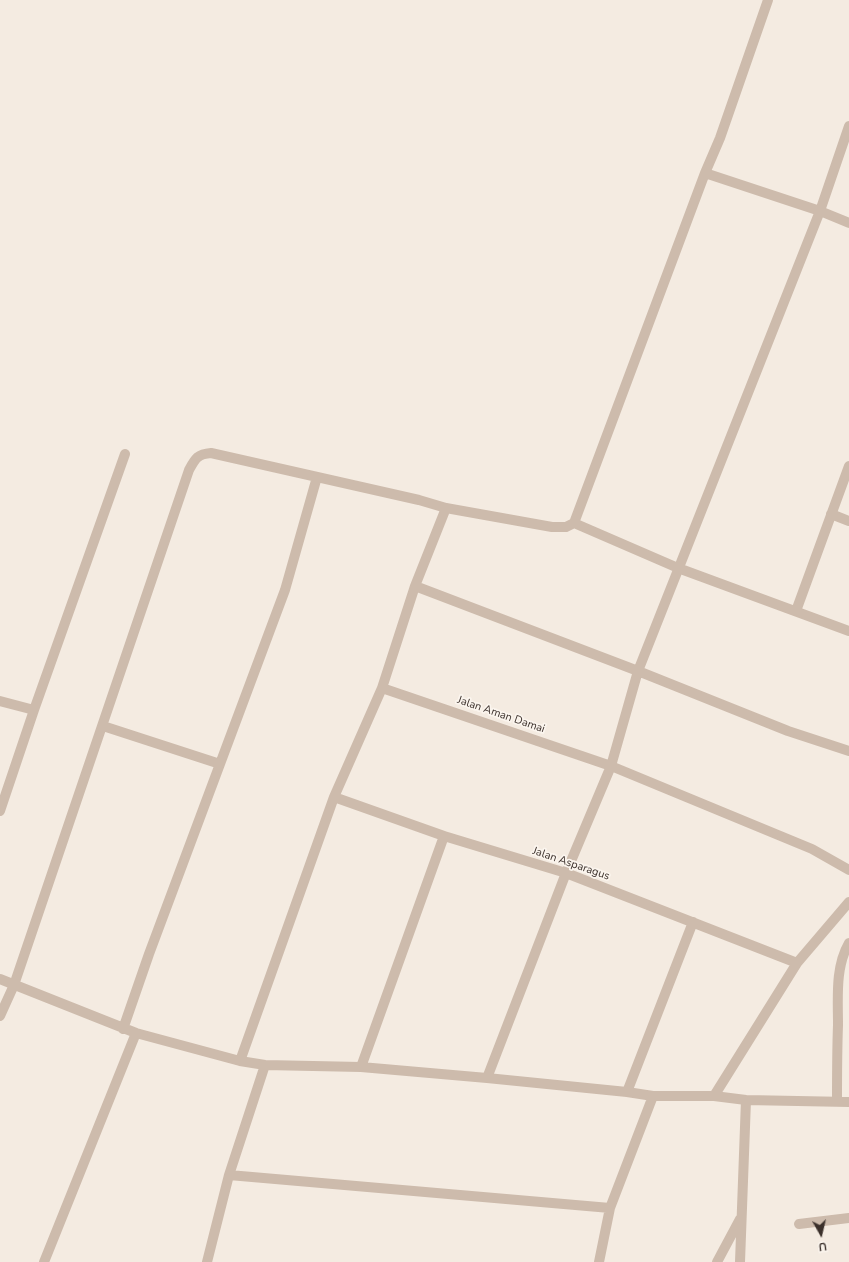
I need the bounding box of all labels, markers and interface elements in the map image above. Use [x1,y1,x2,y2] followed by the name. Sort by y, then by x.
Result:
[456,694,546,736] street label: Jalan Aman Damai
[531,845,611,883] street label: Jalan Asparagus
[801,1214,841,1254] north arrow
[818,1238,828,1254] text: U

